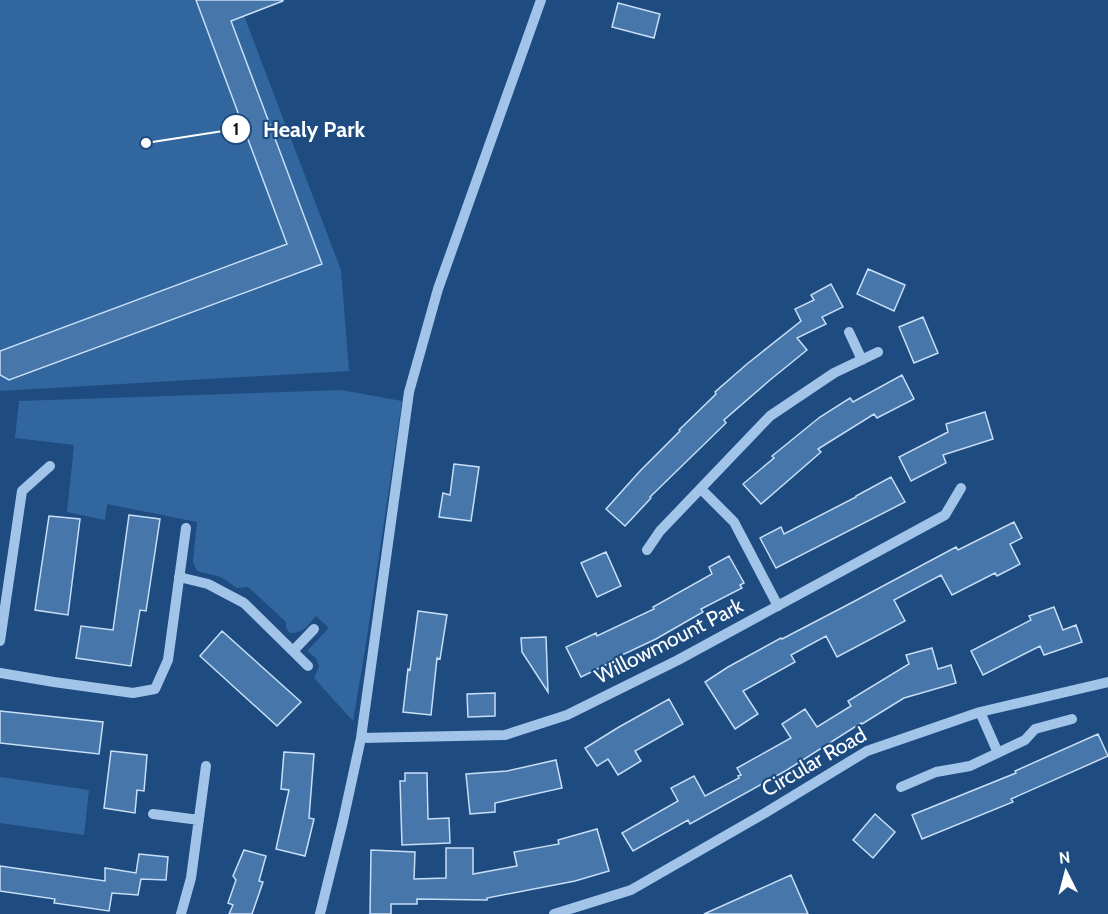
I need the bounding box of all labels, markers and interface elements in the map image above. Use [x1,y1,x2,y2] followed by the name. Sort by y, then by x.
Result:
[221,109,377,149] callout: Healy Park
[263,116,365,143] text: Healy Park
[233,118,239,140] text: 1
[591,592,748,689] street label: Willowmount Park
[757,722,871,802] street label: Circular Road
[1036,842,1096,902] north arrow
[1058,848,1071,868] text: N

